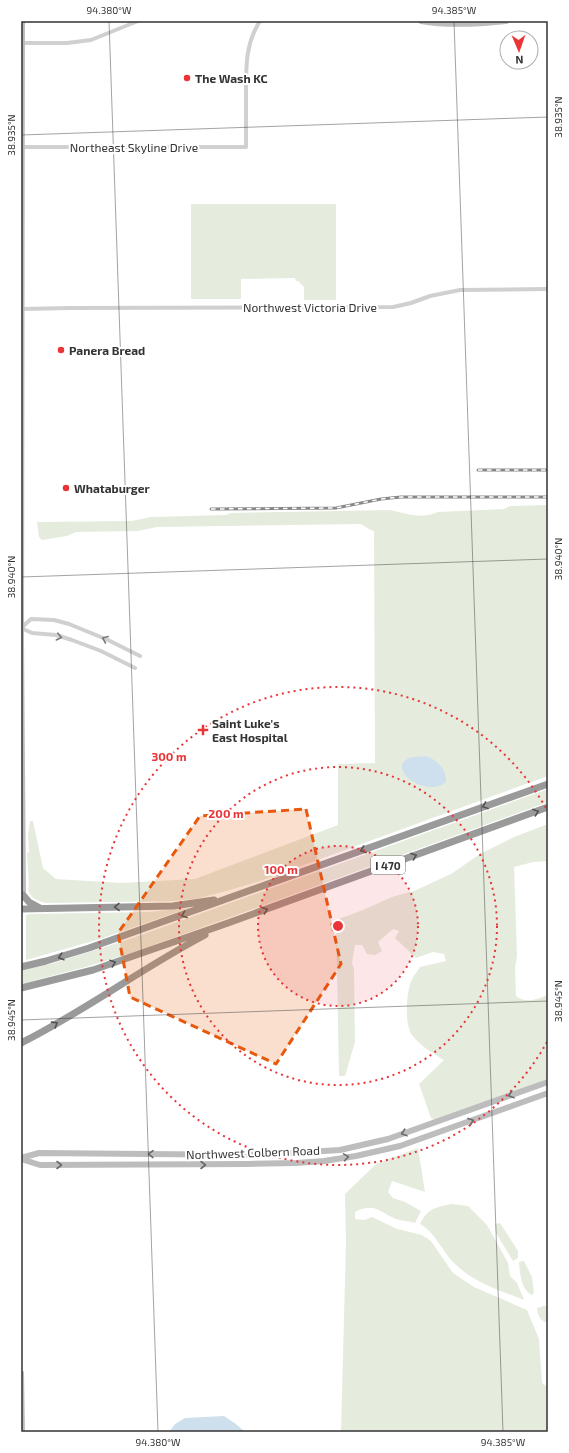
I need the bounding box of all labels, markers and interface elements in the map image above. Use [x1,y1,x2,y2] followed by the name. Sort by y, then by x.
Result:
[87,4,132,16] text: 94.380°W
[432,4,477,16] text: 94.385°W
[499,30,539,70] north arrow
[515,54,524,67] text: N
[195,71,268,85] place label: The Wash KC
[182,73,192,83] marker: The Wash KC
[552,96,564,138] text: 38.935°N
[5,114,17,156] text: 38.935°N
[70,140,198,154] street label: Northeast Skyline Drive
[243,300,377,314] street label: Northwest Victoria Drive
[69,343,145,357] place label: Panera Bread
[56,345,66,355] marker: Panera Bread
[74,481,150,495] place label: Whataburger
[61,483,71,493] marker: Whataburger
[552,538,564,580] text: 38.940°N
[5,556,17,598] text: 38.940°N
[56,632,62,640] one-way arrow
[101,636,109,644] one-way arrow
[212,716,288,744] place label: Saint Luke's East Hospital
[197,724,209,736] marker: Saint Luke's East Hospital
[151,749,187,763] text: 300 m
[482,802,489,810] one-way arrow
[208,806,244,820] text: 200 m
[532,808,539,816] one-way arrow
[359,846,366,854] one-way arrow
[410,852,417,861] one-way arrow
[371,856,405,874] road number: I 470
[264,862,298,876] text: 100 m
[114,903,120,912] one-way arrow
[262,906,269,914] one-way arrow
[181,910,188,918] one-way arrow
[331,919,345,933] centre of rings
[58,952,65,961] one-way arrow
[109,959,116,968] one-way arrow
[552,980,564,1022] text: 38.945°N
[5,999,17,1041] text: 38.945°N
[51,1021,58,1029] one-way arrow
[508,1090,515,1099] one-way arrow
[467,1117,474,1125] one-way arrow
[401,1128,408,1137] one-way arrow
[186,1143,320,1161] street label: Northwest Colbern Road
[148,1150,154,1158] one-way arrow
[343,1154,350,1162] one-way arrow
[56,1161,62,1169] one-way arrow
[200,1161,206,1169] one-way arrow
[136,1436,181,1448] text: 94.380°W
[481,1436,526,1448] text: 94.385°W

